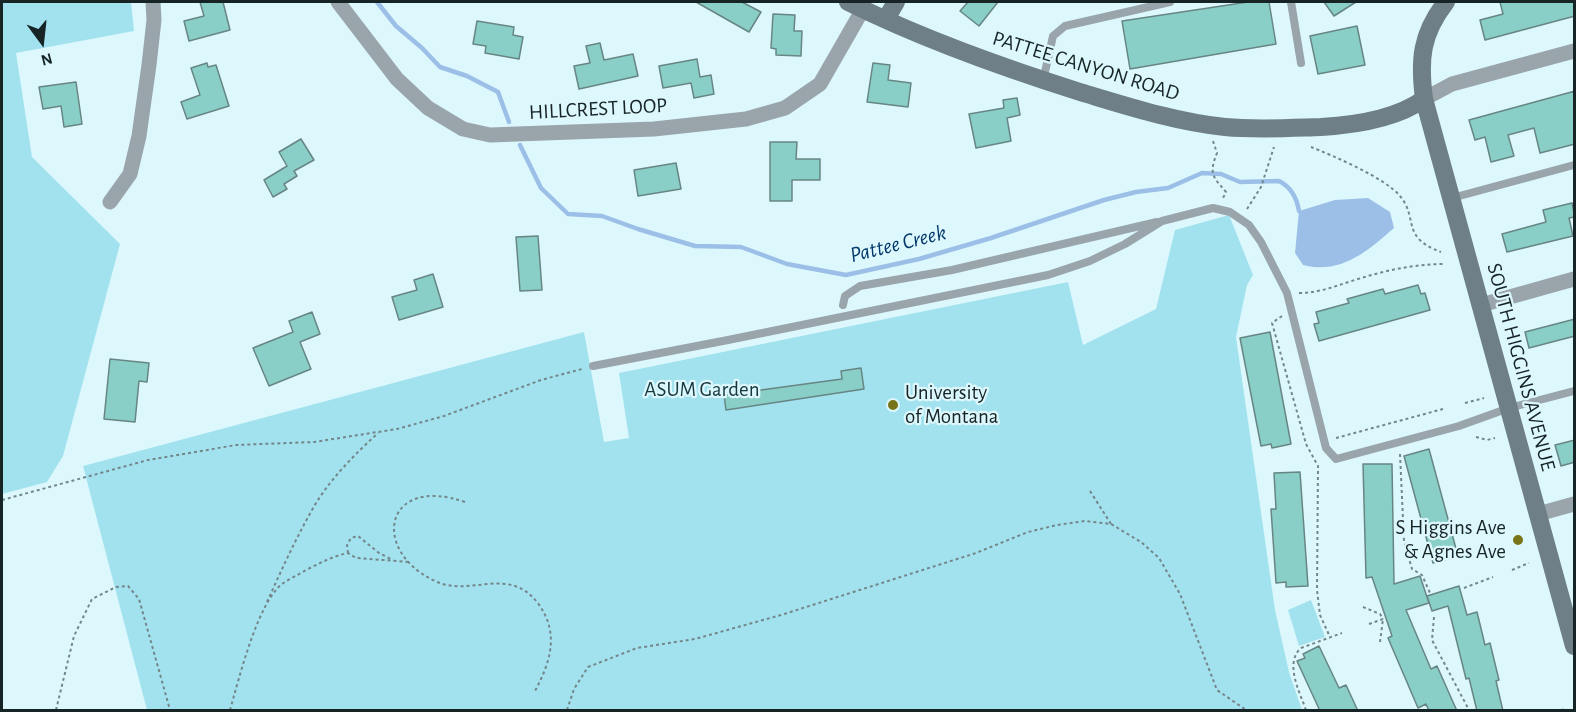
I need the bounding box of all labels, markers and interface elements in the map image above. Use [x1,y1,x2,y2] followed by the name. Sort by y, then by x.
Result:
[12,12,72,72] north arrow
[989,26,1183,106] street label: PATTEE CANYON ROAD
[39,50,54,69] text: N
[528,93,668,125] street label: HILLCREST LOOP
[847,219,949,269] water label: Pattee Creek
[1481,260,1561,474] street label: SOUTH HIGGINS AVENUE
[644,377,760,403] park label: ASUM Garden
[905,380,999,430] place label: University of Montana
[886,398,900,412] marker: University of Montana
[1396,515,1506,565] place label: S Higgins Ave & Agnes Ave
[1511,533,1525,547] marker: S Higgins Ave & Agnes Ave

